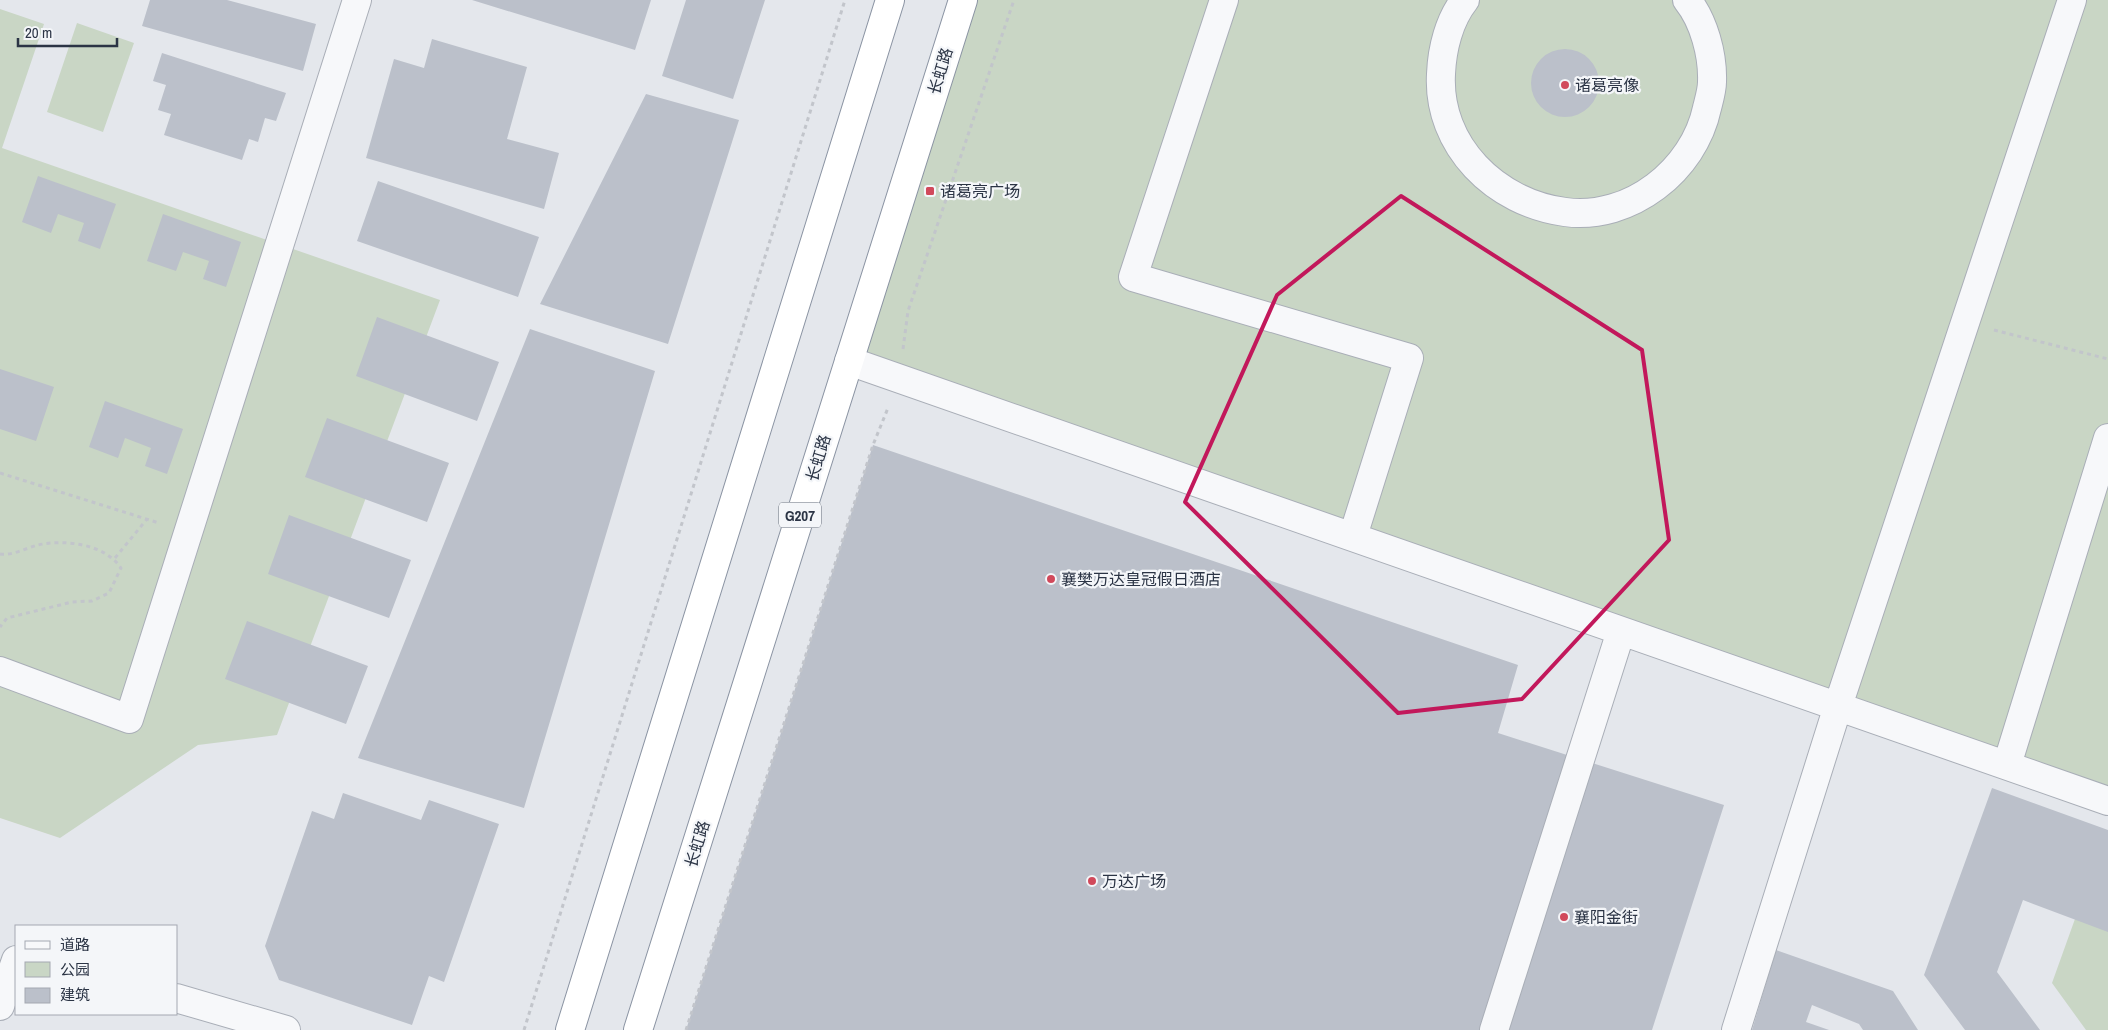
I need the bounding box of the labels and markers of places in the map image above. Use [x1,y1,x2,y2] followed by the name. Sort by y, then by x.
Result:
[1575,74,1639,96] place label: 诸葛亮像
[1559,79,1571,91] marker: 诸葛亮像
[940,180,1020,202] place label: 诸葛亮广场
[924,185,936,197] marker: 诸葛亮广场
[1061,568,1221,590] place label: 襄樊万达皇冠假日酒店
[1045,573,1057,585] marker: 襄樊万达皇冠假日酒店
[1102,870,1166,892] place label: 万达广场
[1086,875,1098,887] marker: 万达广场
[1574,906,1638,928] place label: 襄阳金街
[1558,911,1570,923] marker: 襄阳金街

